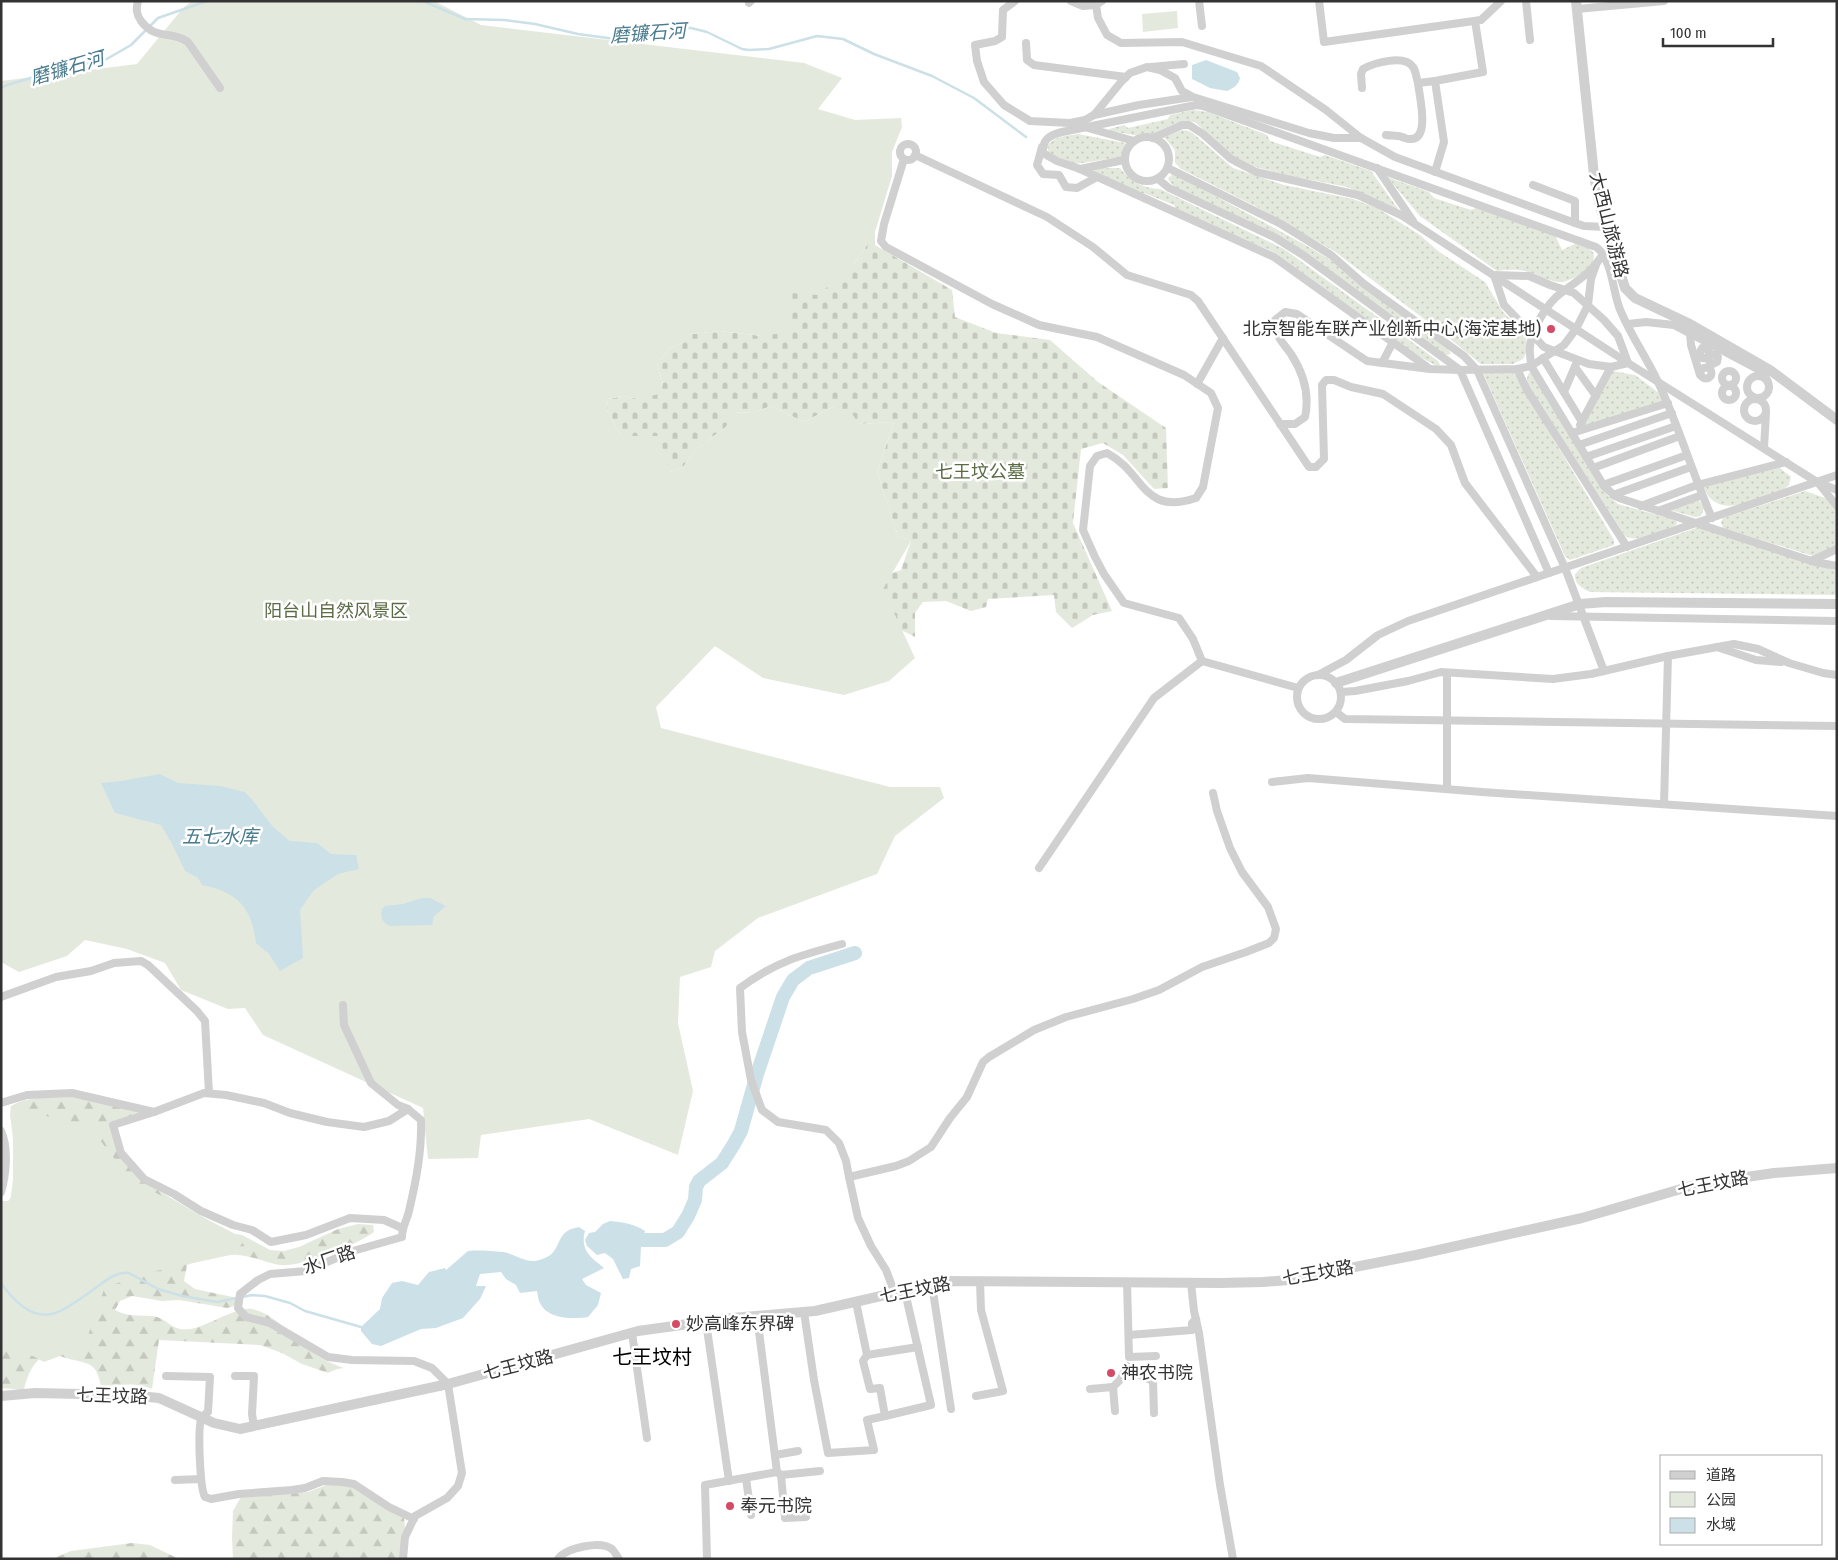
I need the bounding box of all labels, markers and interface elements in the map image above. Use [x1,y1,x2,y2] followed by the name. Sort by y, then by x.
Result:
[1663,15,1773,47] scale bar
[609,19,691,47] water label: 磨镰石河
[1670,24,1707,42] text: 100 m
[27,45,111,90] water label: 磨镰石河
[1585,170,1633,280] street label: 大西山旅游路
[1242,318,1541,340] place label: 北京智能车联产业创新中心(海淀基地)
[1545,323,1557,335] marker: 北京智能车联产业创新中心(海淀基地)
[935,461,1025,483] park label: 七王坟公墓
[264,600,408,622] park label: 阳台山自然风景区
[182,825,261,848] water label: 五七水库
[1676,1166,1750,1202] street label: 七王坟路
[300,1241,358,1279] street label: 水厂路
[1281,1256,1355,1290] street label: 七王坟路
[878,1272,952,1308] street label: 七王坟路
[686,1313,794,1335] place label: 妙高峰东界碑
[670,1318,682,1330] marker: 妙高峰东界碑
[480,1345,556,1385] street label: 七王坟路
[612,1345,692,1369] district label: 七王坟村
[1121,1362,1193,1384] place label: 神农书院
[1105,1367,1117,1379] marker: 神农书院
[76,1384,148,1408] street label: 七王坟路
[1660,1455,1823,1545] legend
[1706,1466,1736,1484] text: 道路
[1706,1491,1736,1509] text: 公园
[740,1495,812,1517] place label: 奉元书院
[724,1500,736,1512] marker: 奉元书院
[1706,1516,1736,1534] text: 水域

